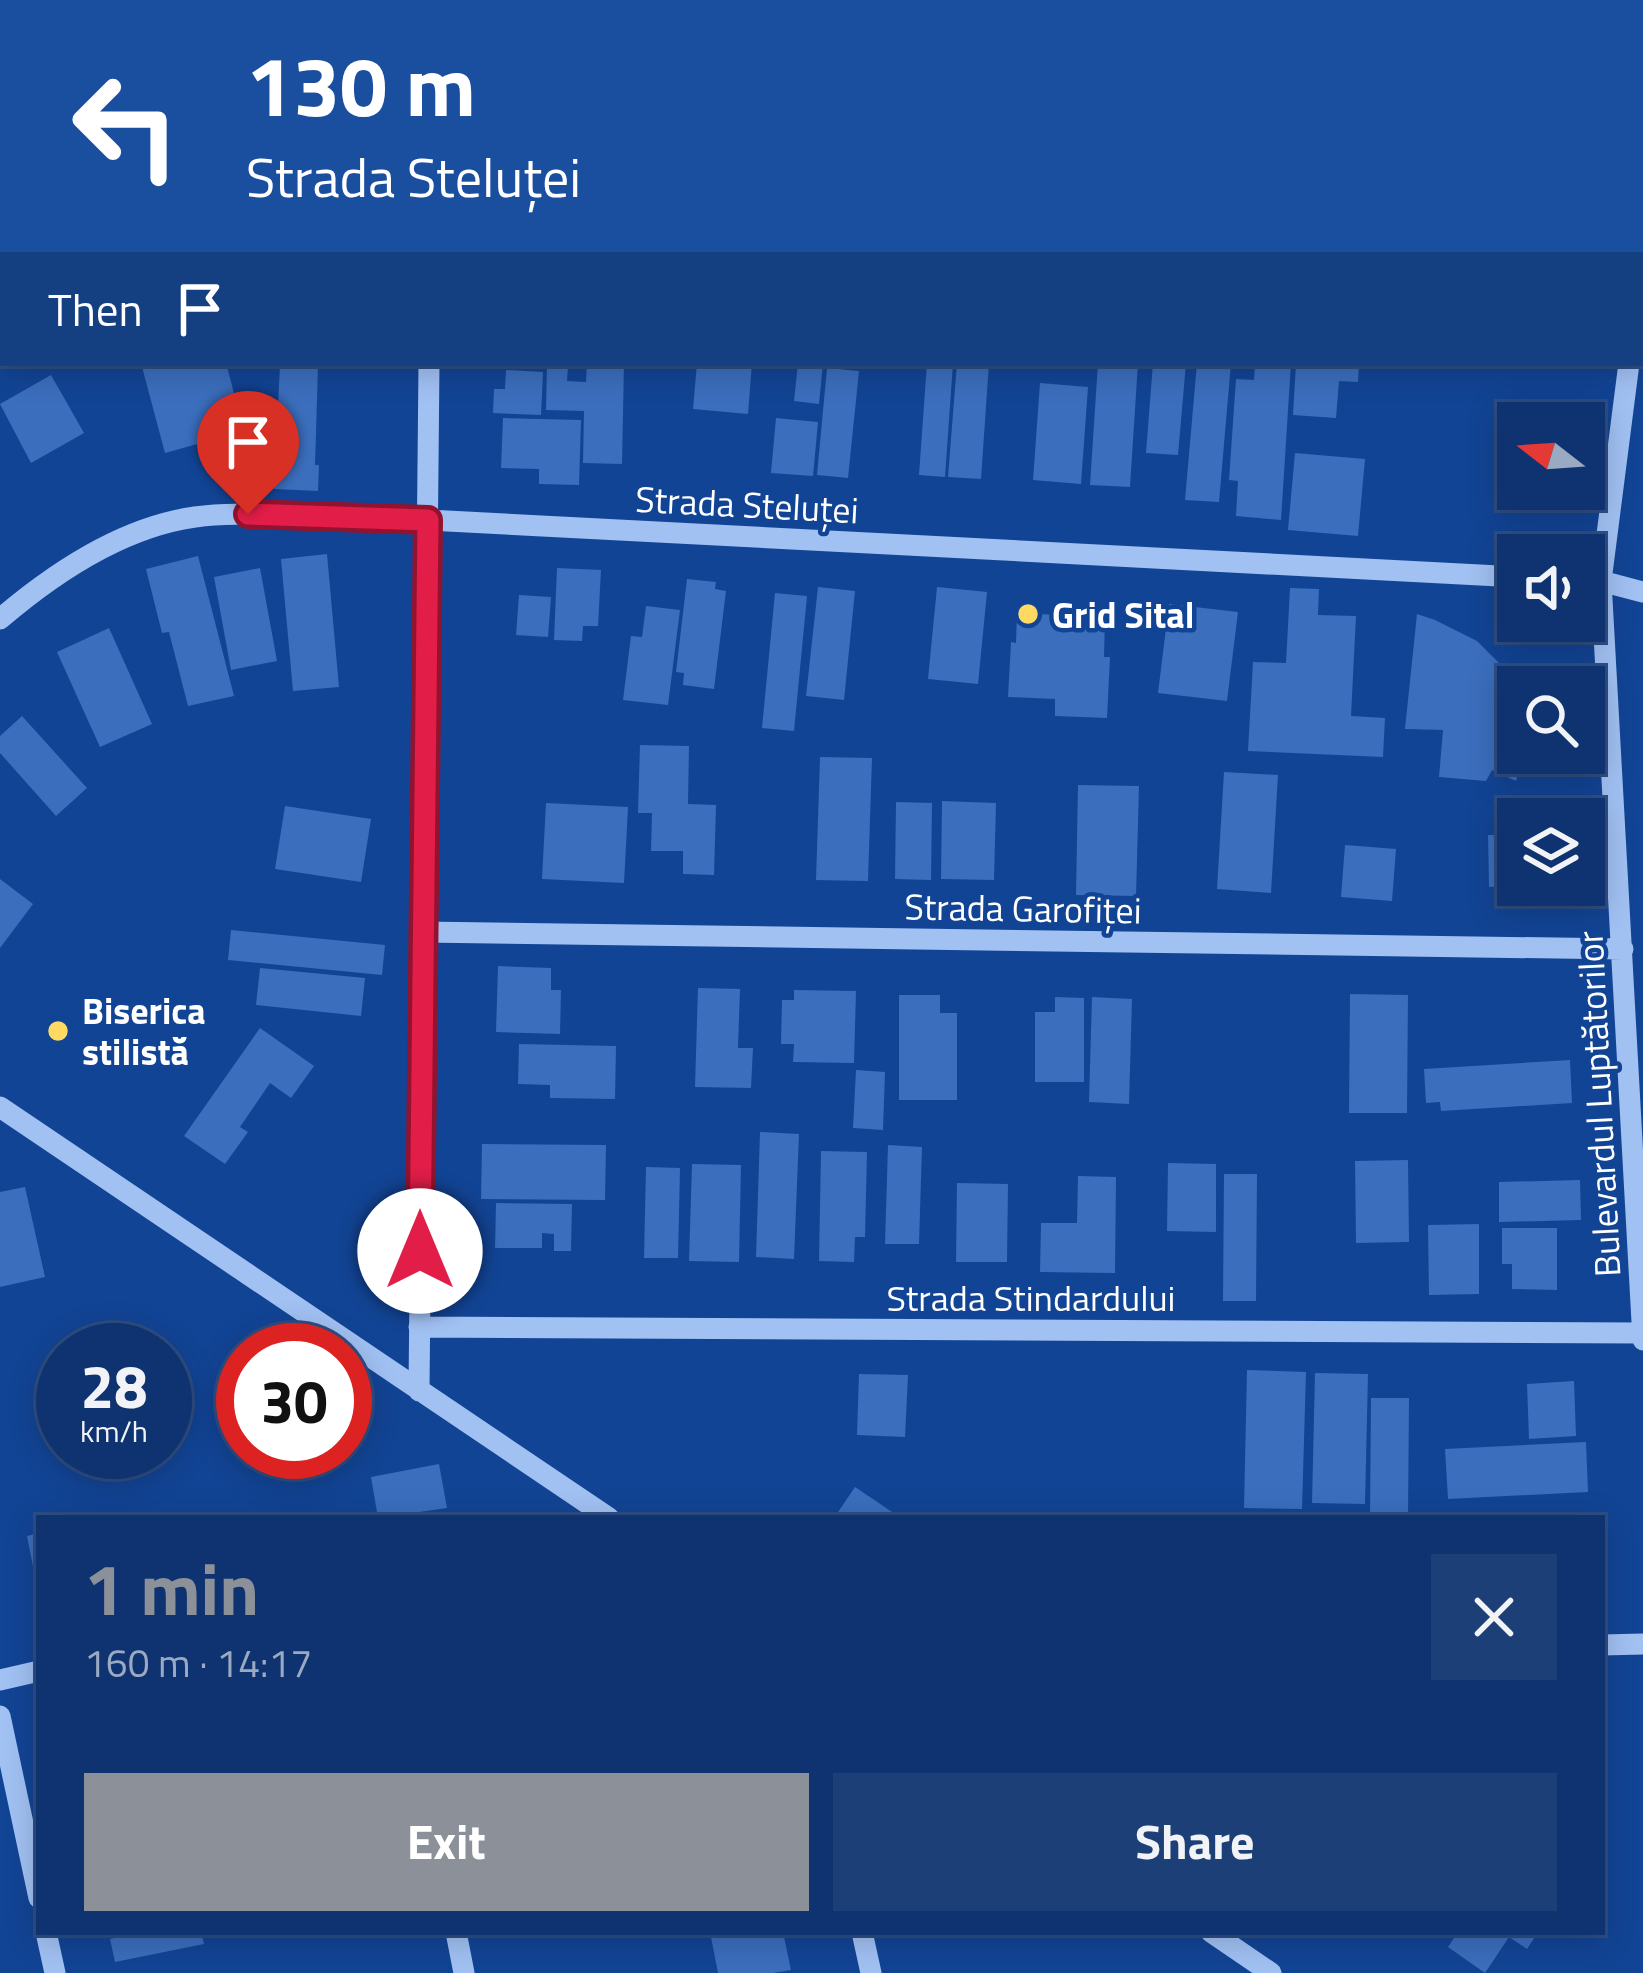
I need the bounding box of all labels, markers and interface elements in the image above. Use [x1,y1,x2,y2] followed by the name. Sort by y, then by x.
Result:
[246,21,476,149] text: 130 m
[48,48,204,204] icon: left
[246,136,581,218] text: Strada Steluței
[48,275,143,343] text: Then
[167,276,233,342] icon: arrive
[197,391,299,514] pin
[1497,402,1605,510] north arrow
[1497,402,1605,906] map controls
[215,409,281,475] icon: arrive
[634,471,860,537] street label: Strada Steluței
[1497,534,1605,642] button: sound
[1052,587,1194,642] place label: Grid Sital
[1015,601,1041,627] marker: Grid Sital
[1497,666,1605,774] button: search
[1497,798,1605,906] button: layers
[904,878,1142,938] street label: Strada Garofiței
[1561,930,1635,1278] street label: Bulevardul Luptătorilor
[82,983,206,1079] place label: Biserica stilistă
[45,1018,71,1044] marker: Biserica stilistă
[357,1188,483,1314] position arrow
[887,1270,1175,1325] street label: Strada Stindardului
[216,1323,372,1479] speed limit sign: 30
[80,1340,148,1431] text: 28
[80,1408,148,1454] text: km/h
[84,1533,259,1643] text: 1 min
[1431,1554,1557,1680] button: close
[84,1633,312,1692] text: 160 m · 14:17
[84,1773,809,1911] button: Exit
[833,1773,1557,1911] button: Share

